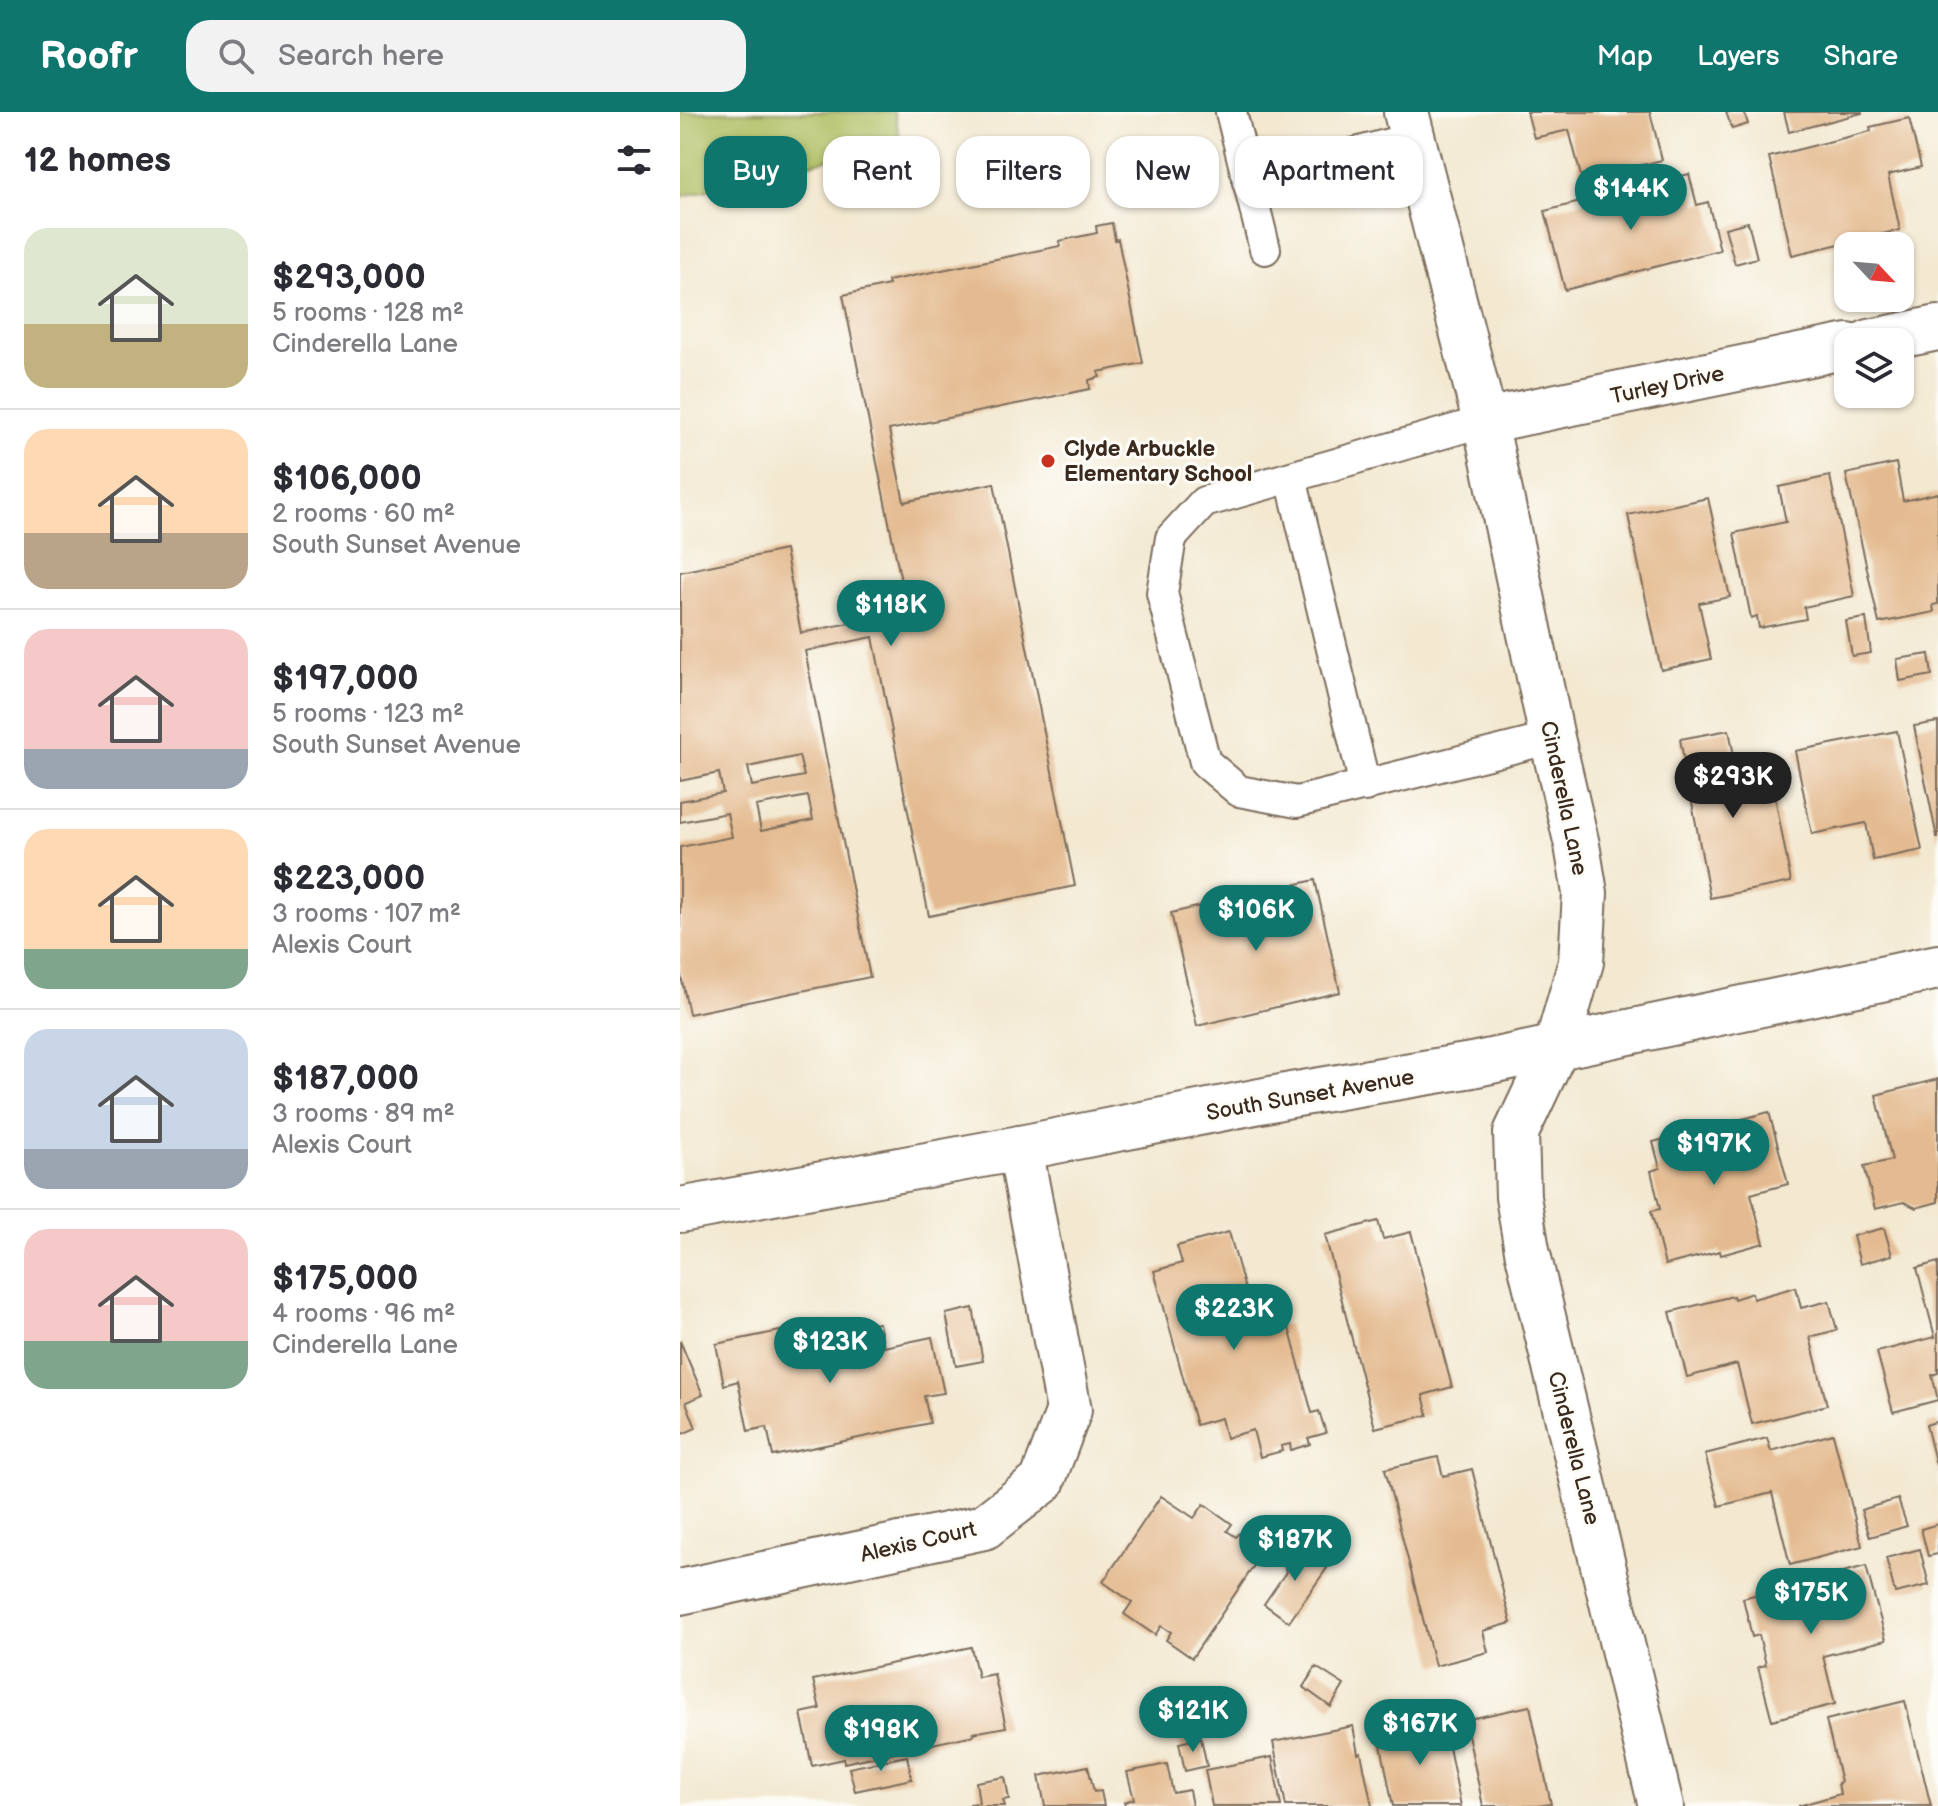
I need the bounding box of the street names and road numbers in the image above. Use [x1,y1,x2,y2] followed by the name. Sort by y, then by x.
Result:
[1608,360,1727,411] street label: Turley Drive
[1534,719,1593,878] street label: Cinderella Lane
[1204,1064,1416,1127] street label: South Sunset Avenue
[1541,1369,1606,1528] street label: Cinderella Lane
[858,1516,979,1569] street label: Alexis Court

